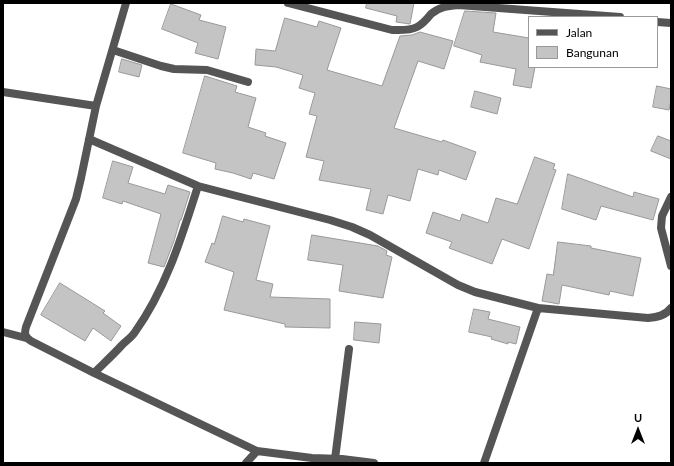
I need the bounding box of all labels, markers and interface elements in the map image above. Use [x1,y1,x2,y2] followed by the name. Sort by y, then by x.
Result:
[528,16,658,68] legend
[566,25,592,40] text: Jalan
[566,45,619,60] text: Bangunan
[618,410,658,450] north arrow
[634,411,642,424] text: U

